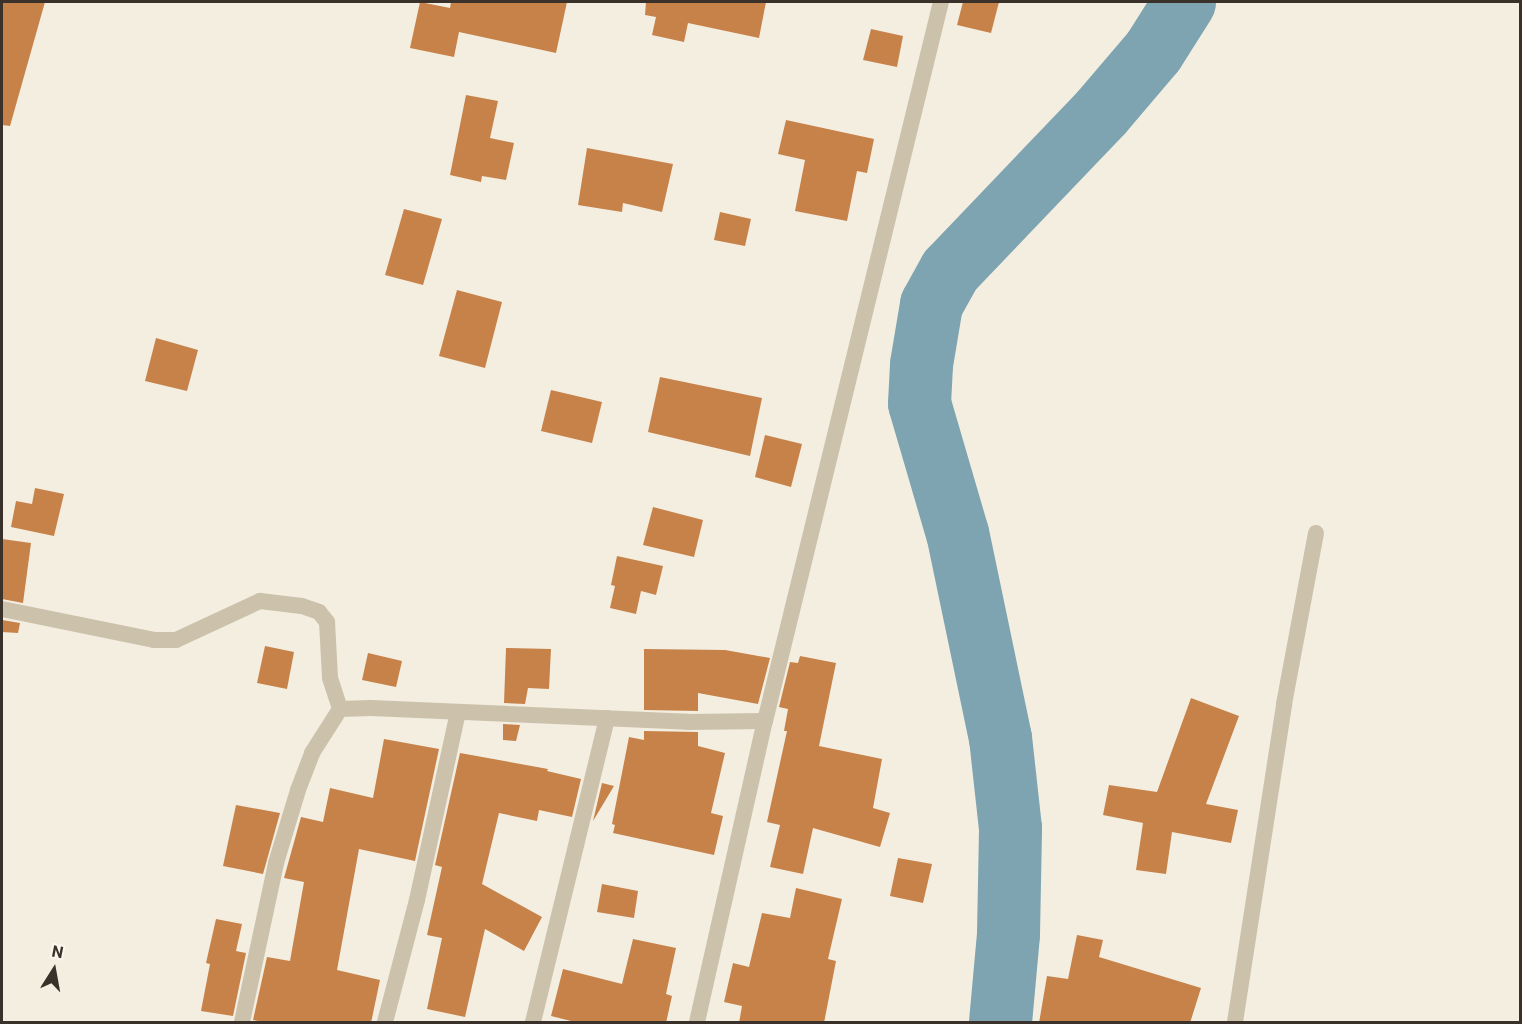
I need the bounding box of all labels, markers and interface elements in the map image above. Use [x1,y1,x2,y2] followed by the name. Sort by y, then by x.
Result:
[24,940,84,1000] north arrow
[50,941,65,962] text: N

